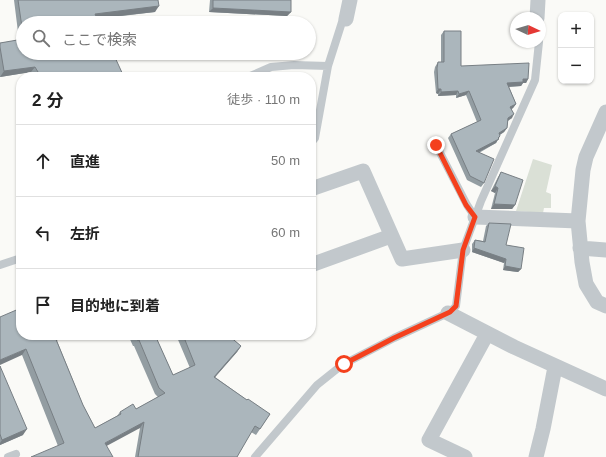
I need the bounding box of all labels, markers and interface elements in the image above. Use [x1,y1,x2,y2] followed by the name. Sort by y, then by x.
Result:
[510,12,546,48] north arrow
[558,12,594,84] map controls
[558,12,594,48] button: +
[16,16,316,60] search box
[30,27,52,49] icon: search
[62,31,137,48] text: ここで検索
[558,48,594,84] button: −
[32,91,63,110] text: 2 分
[227,92,300,107] text: 徒歩 · 110 m
[427,136,445,154] route end
[32,150,54,172] icon: ahead
[70,153,100,170] text: 直進
[271,153,300,168] text: 50 m
[32,222,54,244] icon: left
[70,225,100,242] text: 左折
[271,225,300,240] text: 60 m
[32,294,54,316] icon: arrive
[70,297,160,314] text: 目的地に到着
[335,355,353,373] route start

